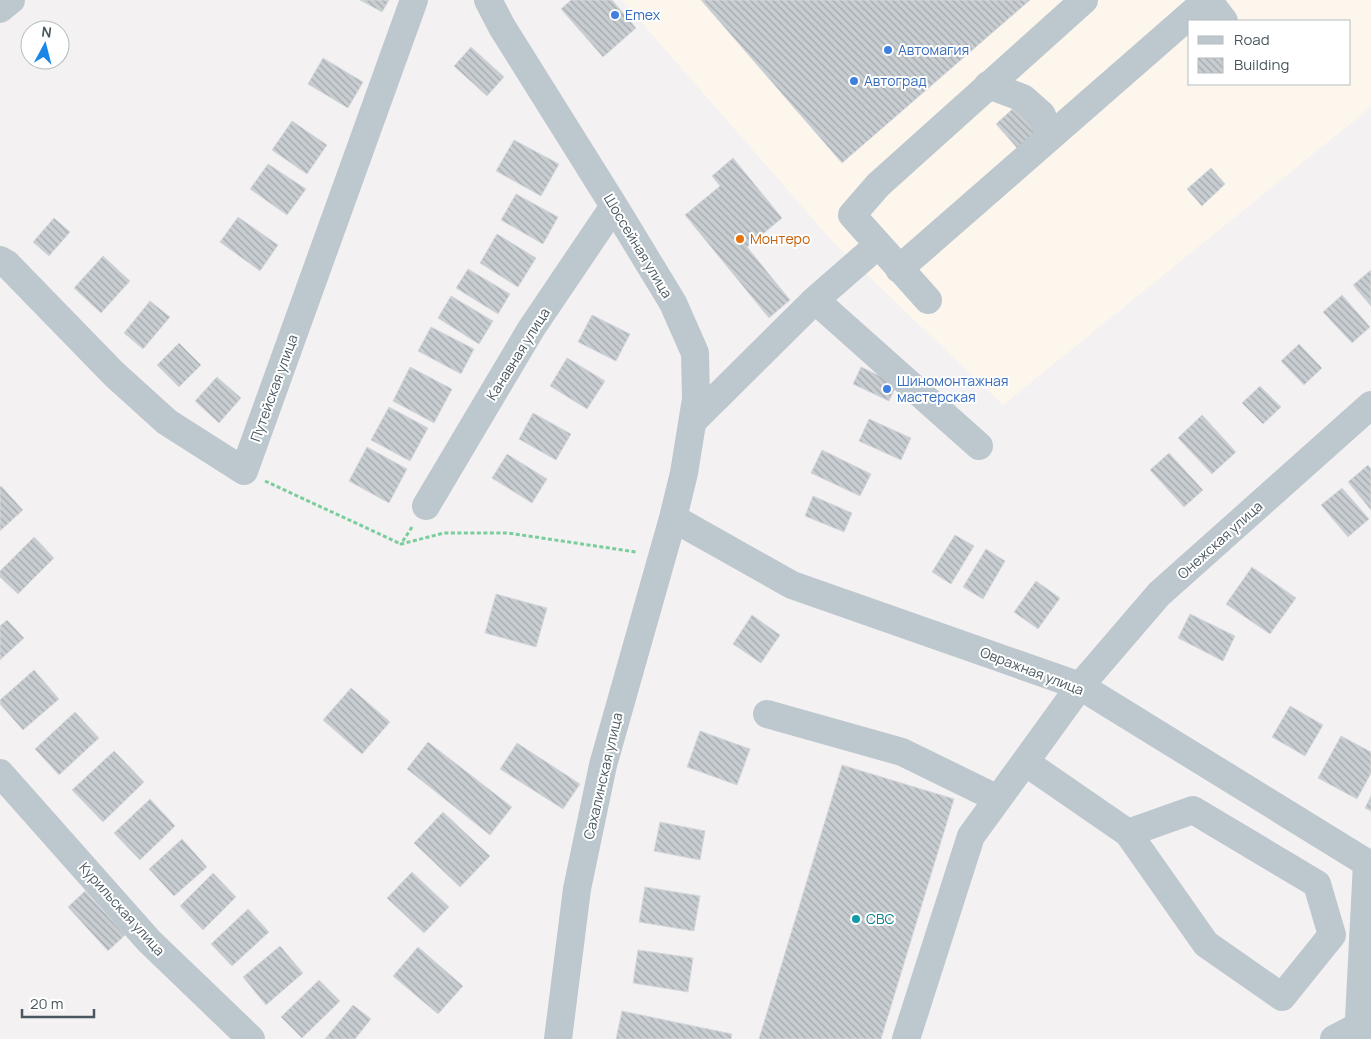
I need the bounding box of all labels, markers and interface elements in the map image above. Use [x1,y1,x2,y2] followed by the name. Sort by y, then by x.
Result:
[625,5,661,24] place label: Emex
[609,9,621,21] marker: Emex
[20,20,70,70] north arrow
[1188,20,1351,85] legend
[40,22,53,42] text: N
[1234,29,1270,50] text: Road
[898,40,969,59] place label: Автомагия
[882,44,894,56] marker: Автомагия
[1234,54,1289,75] text: Building
[864,71,927,90] place label: Автоград
[848,75,860,87] marker: Автоград
[600,190,677,301] street label: Шоссейная улица
[750,229,810,248] place label: Монтеро
[734,233,746,245] marker: Монтеро
[481,304,554,404] street label: Канавная улица
[245,332,302,444] street label: Путейская улица
[897,371,1009,406] place label: Шиномонтажная мастерская
[881,383,893,395] marker: Шиномонтажная мастерская
[1173,496,1266,583] street label: Онежская улица
[978,642,1087,699] street label: Овражная улица
[579,711,626,841] street label: Сахалинская улица
[75,858,169,959] street label: Курильская улица
[866,909,895,928] place label: СВС
[850,913,862,925] marker: СВС
[22,986,95,1018] scale bar
[30,993,63,1014] text: 20 m

